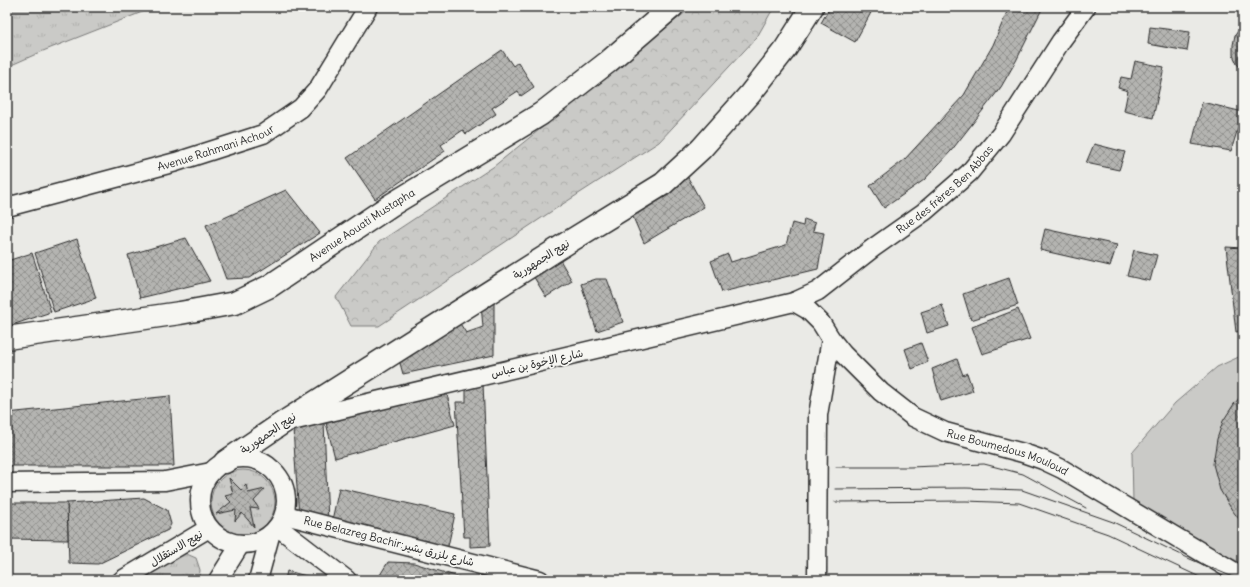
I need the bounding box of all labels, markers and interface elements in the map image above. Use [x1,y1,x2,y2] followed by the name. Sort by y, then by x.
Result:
[156,121,277,174] street label: Avenue Rahmani Achour
[893,142,996,236] street label: Rue des frères Ben Abbas
[307,185,417,265] street label: Avenue Aouati Mustapha
[510,236,572,283] street label: نهج الجمهورية
[490,346,585,382] street label: شارع الإخوة بن عباس
[237,409,299,458] street label: نهج الجمهورية
[945,426,1071,478] street label: Rue Boumedous Mouloud
[302,513,476,571] street label: Rue Belazreg Bachir;شارع بلزرق بشير
[147,527,205,570] street label: نهج الاستقلال

